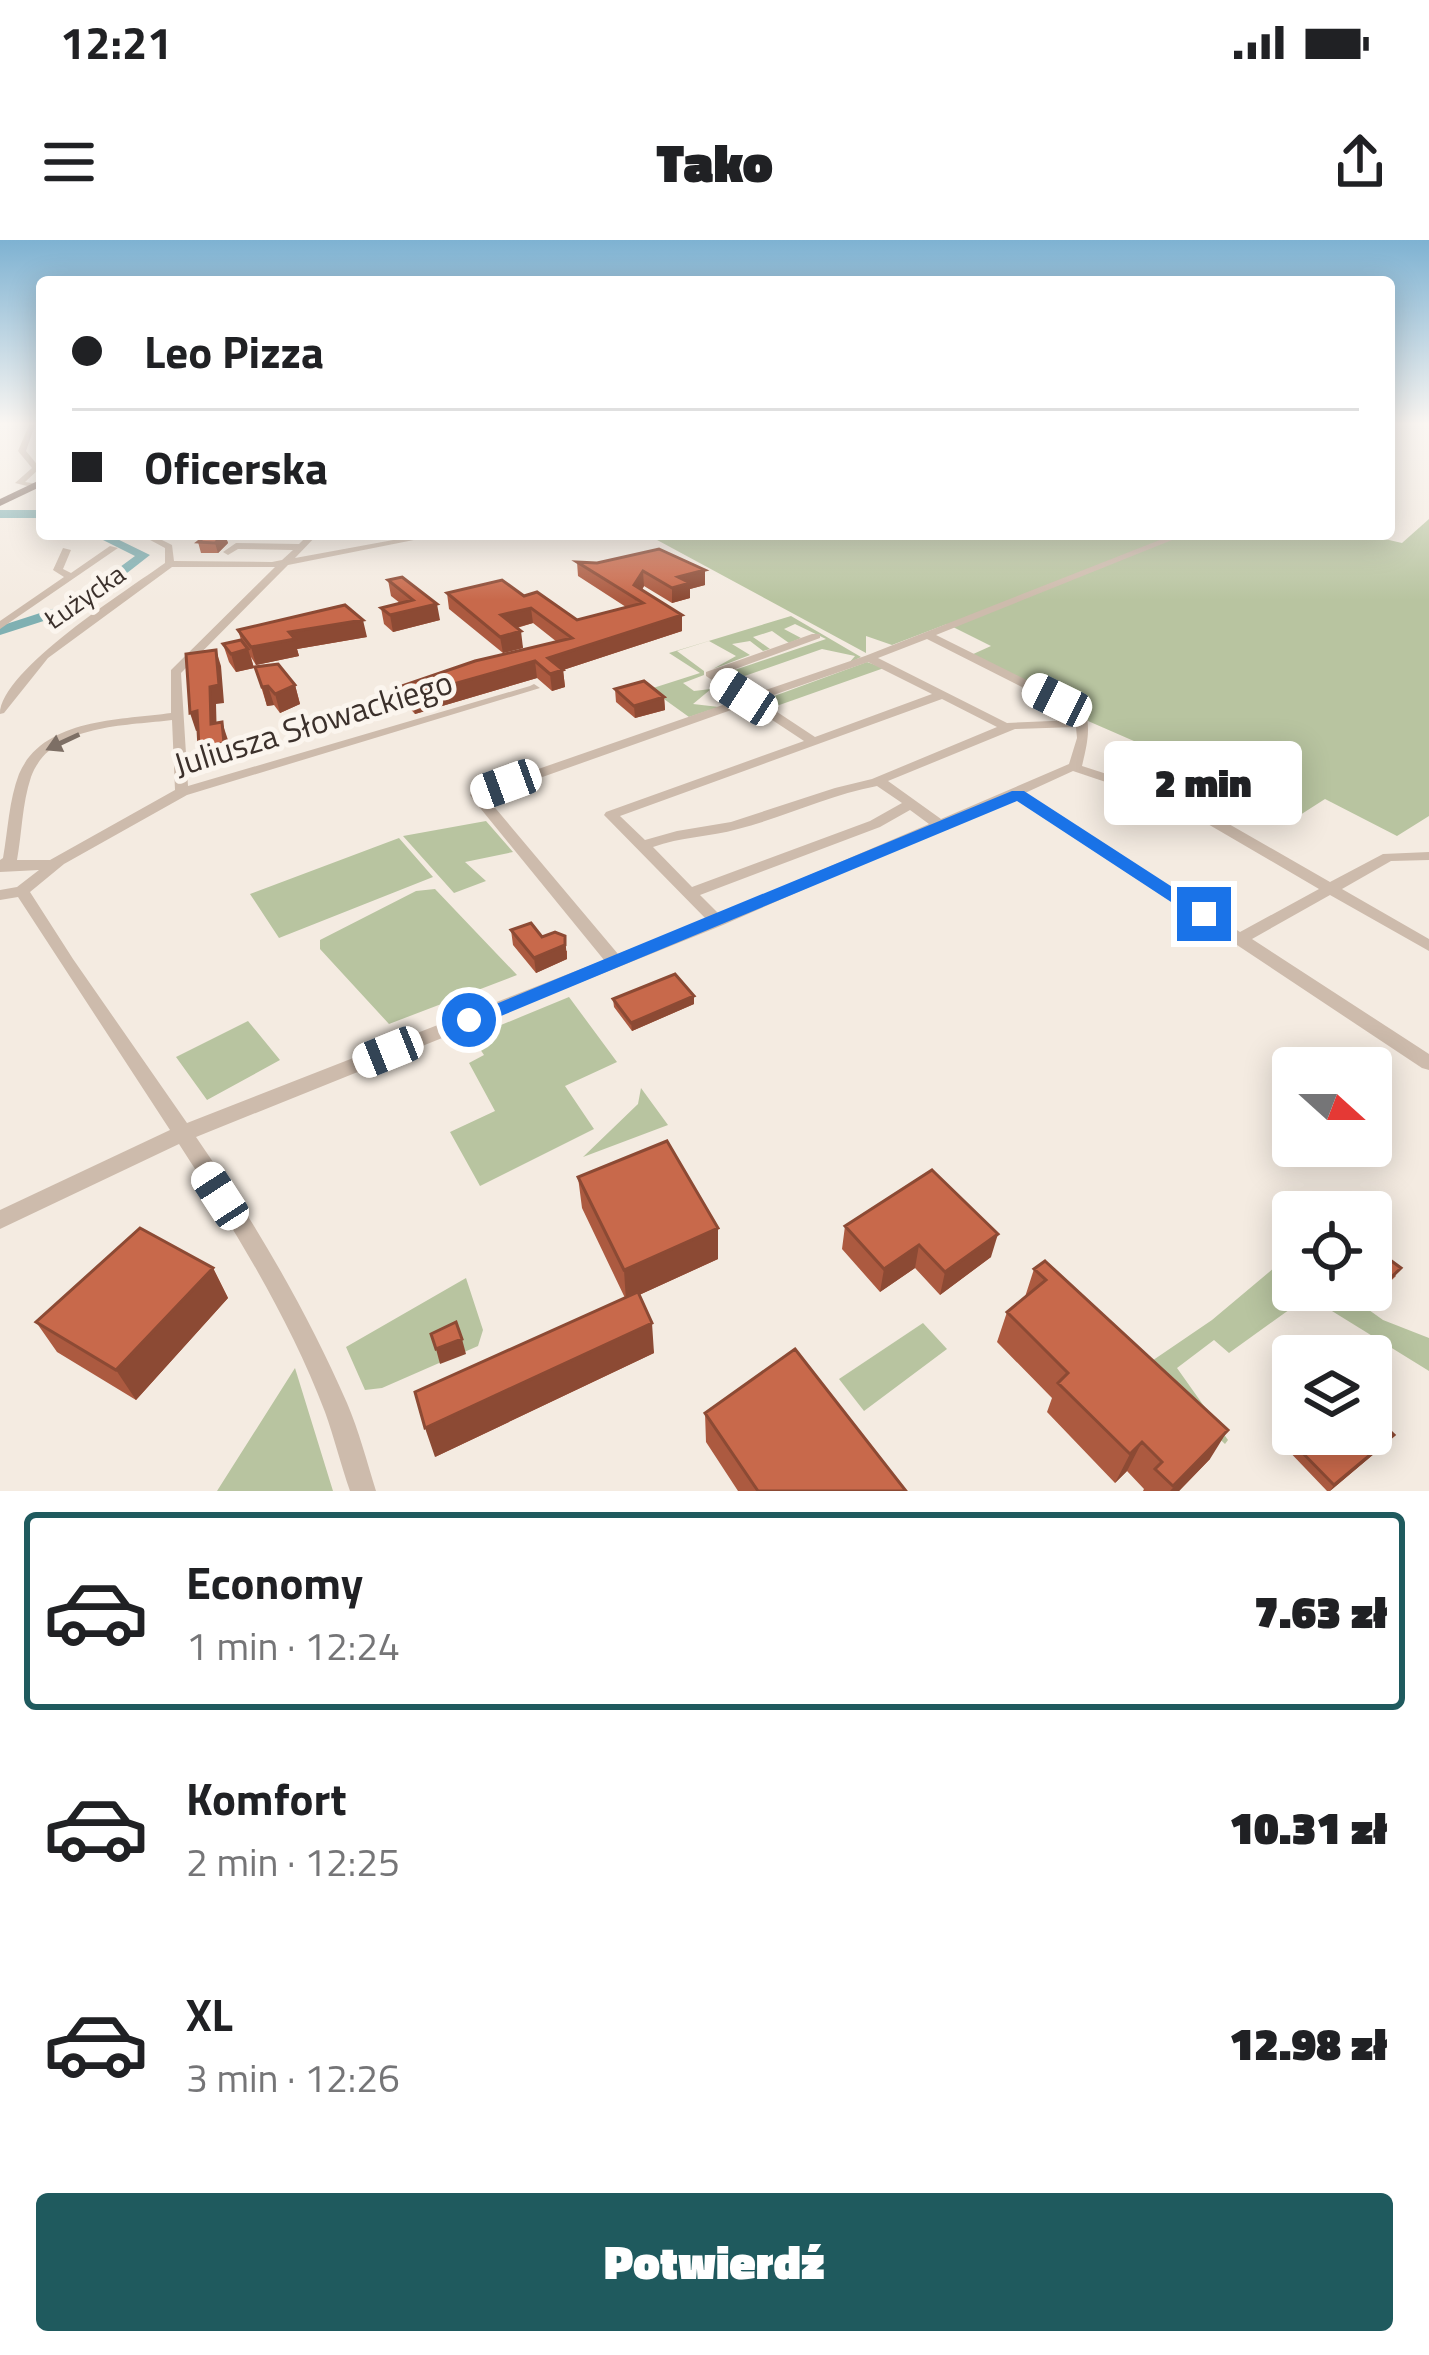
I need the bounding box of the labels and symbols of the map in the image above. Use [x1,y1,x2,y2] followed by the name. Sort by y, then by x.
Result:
[35,553,133,639] street label: Łużycka
[168,657,458,789] street label: Juliusza Słowackiego
[704,662,784,732] car
[1017,668,1097,732] car
[45,732,80,752] one-way arrow
[1105,740,1303,824] callout: 2 min
[466,755,546,813] car
[1177,887,1231,941] route end
[442,993,496,1047] route start
[348,1022,428,1082] car
[1272,1047,1392,1167] north arrow
[185,1156,255,1236] car

